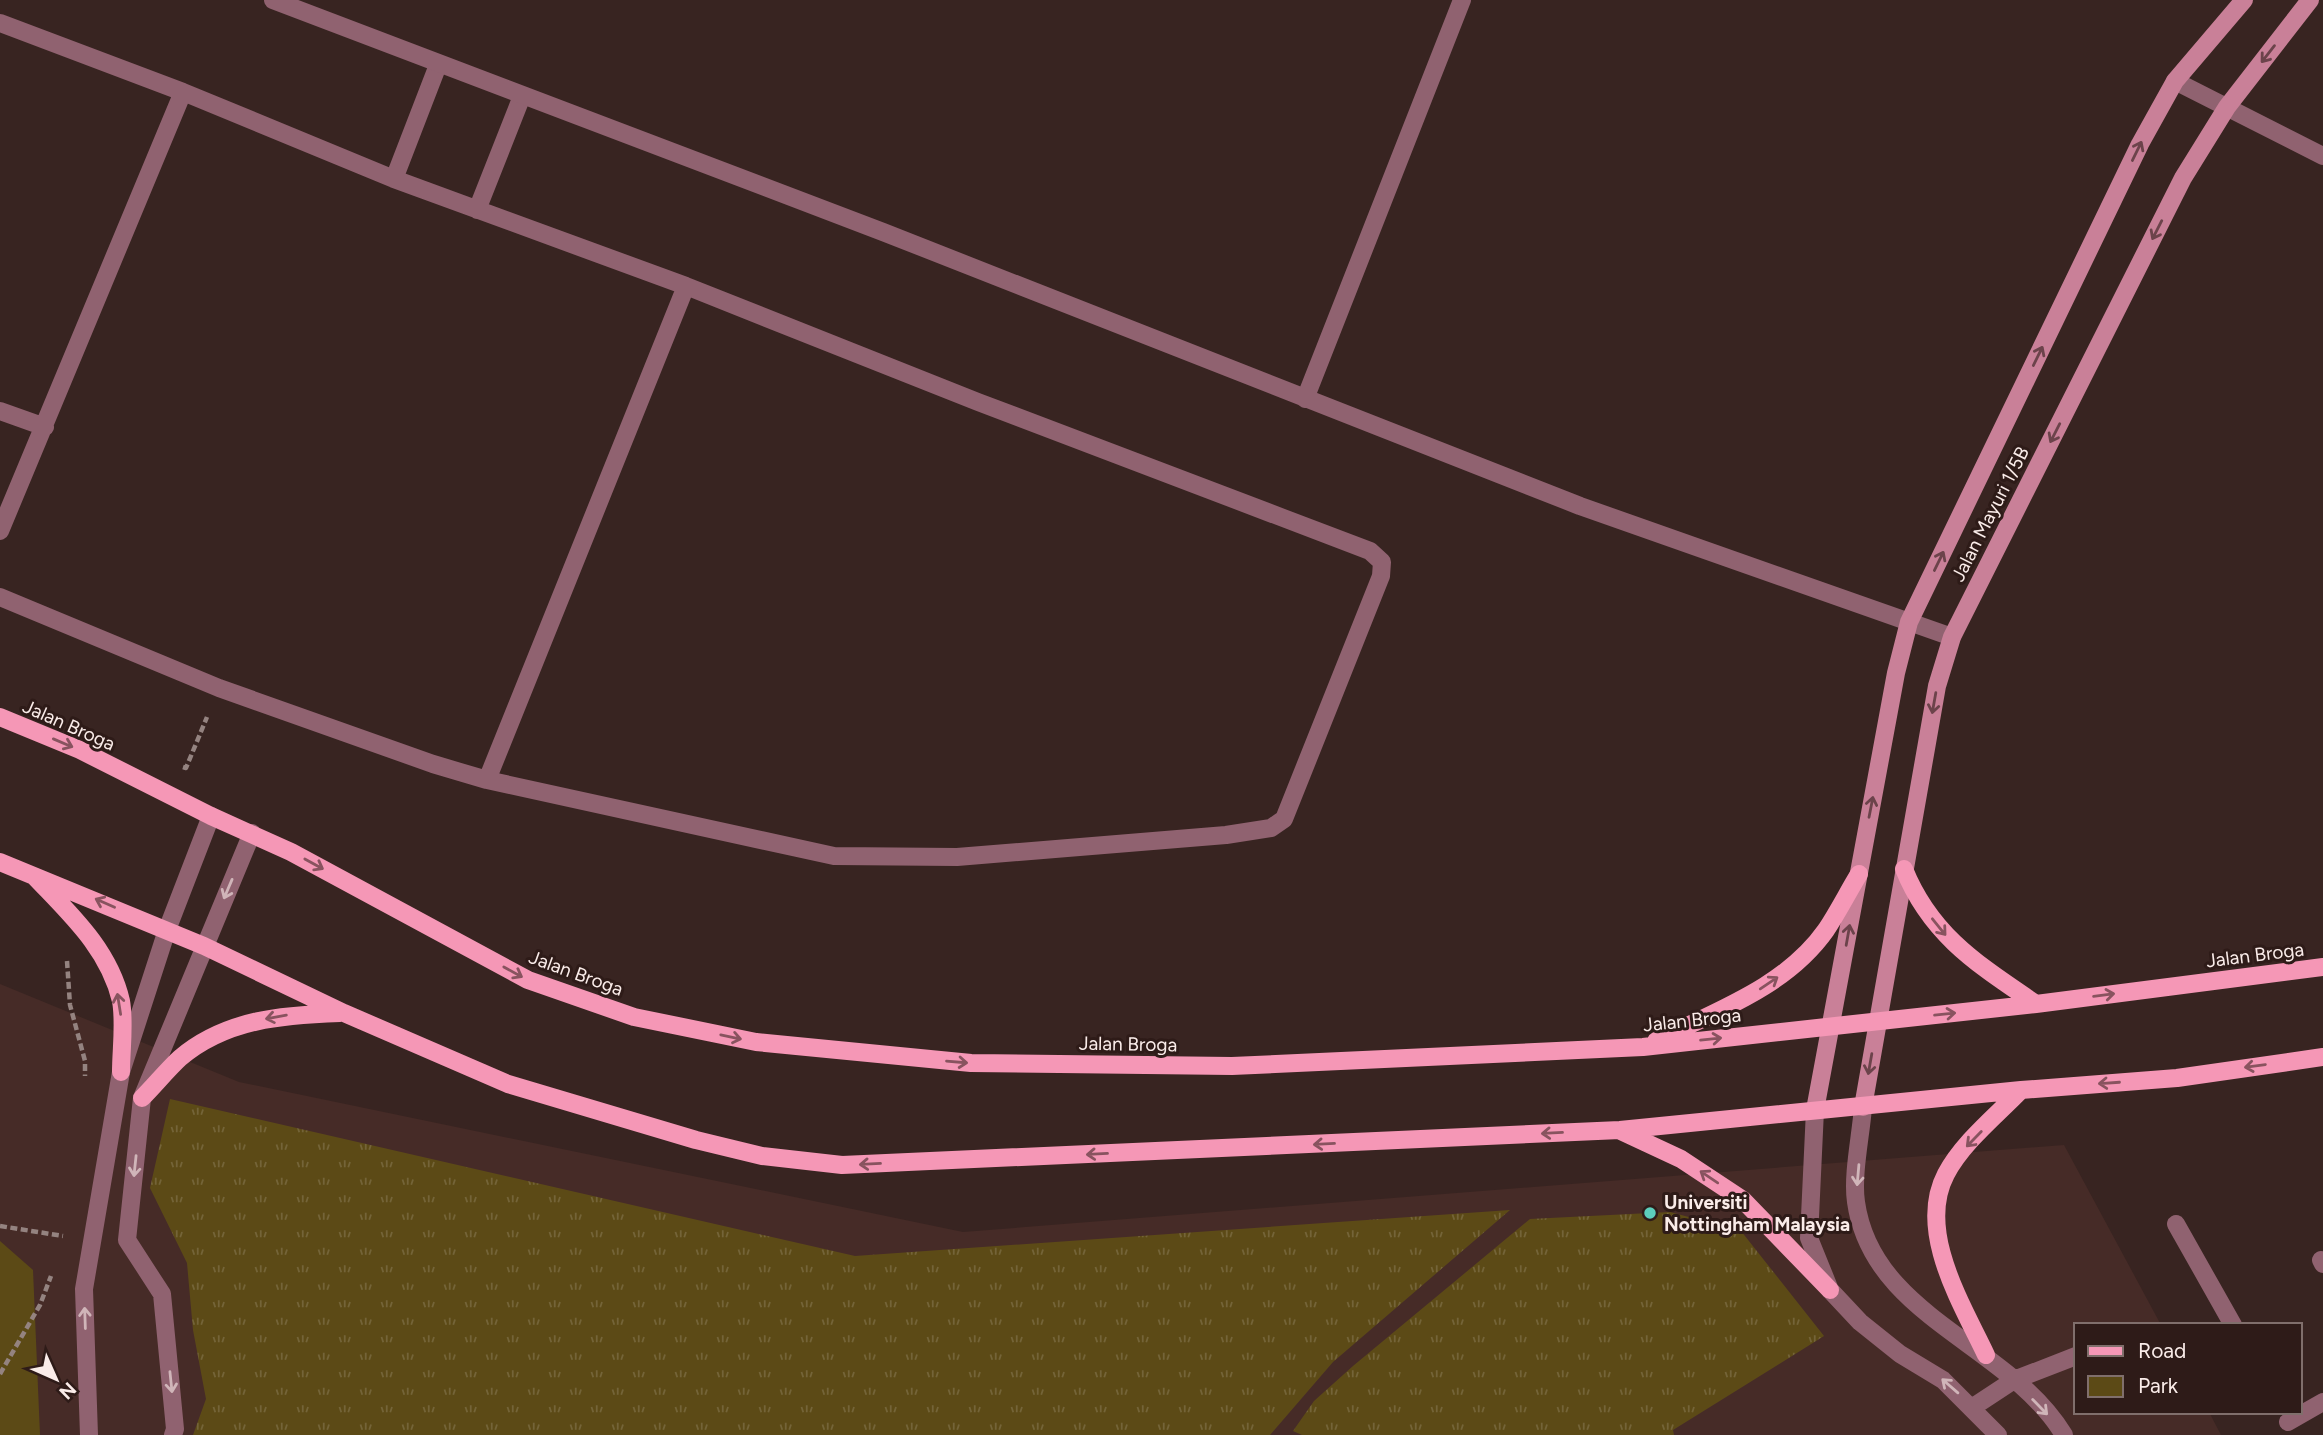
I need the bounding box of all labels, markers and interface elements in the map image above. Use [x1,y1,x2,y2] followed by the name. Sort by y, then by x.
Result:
[2261,44,2276,62] one-way arrow
[2130,141,2144,162] one-way arrow
[2149,219,2163,240] one-way arrow
[2032,346,2045,367] one-way arrow
[2047,423,2061,443] one-way arrow
[1946,443,2034,585] street label: Jalan Mayuri 1/5B
[1932,551,1946,572] one-way arrow
[1927,691,1940,714] one-way arrow
[19,694,119,756] street label: Jalan Broga
[52,737,73,750] one-way arrow
[1865,796,1879,819] one-way arrow
[303,857,323,871] one-way arrow
[221,878,234,900] one-way arrow
[95,896,116,909] one-way arrow
[1931,917,1946,935] one-way arrow
[1841,924,1855,947] one-way arrow
[2205,938,2305,972] street label: Jalan Broga
[526,945,626,1001] street label: Jalan Broga
[503,965,523,979] one-way arrow
[1759,975,1779,989] one-way arrow
[2092,989,2115,1002] one-way arrow
[112,993,125,1016] one-way arrow
[1642,1003,1742,1037] street label: Jalan Broga
[1934,1007,1956,1020] one-way arrow
[265,1011,288,1024] one-way arrow
[719,1031,742,1045] one-way arrow
[1079,1032,1177,1056] street label: Jalan Broga
[1699,1033,1722,1046] one-way arrow
[1863,1052,1876,1075] one-way arrow
[945,1056,967,1069] one-way arrow
[2245,1060,2267,1073] one-way arrow
[2098,1077,2121,1090] one-way arrow
[1541,1127,1564,1140] one-way arrow
[1965,1130,1982,1147] one-way arrow
[1313,1137,1336,1150] one-way arrow
[1086,1147,1109,1160] one-way arrow
[128,1154,141,1177] one-way arrow
[859,1157,882,1170] one-way arrow
[1851,1163,1864,1186] one-way arrow
[1700,1170,1719,1185] one-way arrow
[1664,1191,1850,1236] place label: Universiti Nottingham Malaysia
[1642,1205,1658,1221] marker: Universiti Nottingham Malaysia
[78,1307,91,1330] one-way arrow
[2074,1323,2302,1414] legend
[2138,1338,2186,1363] text: Road
[21,1344,91,1414] north arrow
[164,1370,177,1393] one-way arrow
[2138,1373,2179,1398] text: Park
[54,1377,81,1404] text: N
[1941,1378,1959,1394] one-way arrow
[2031,1398,2048,1415] one-way arrow

